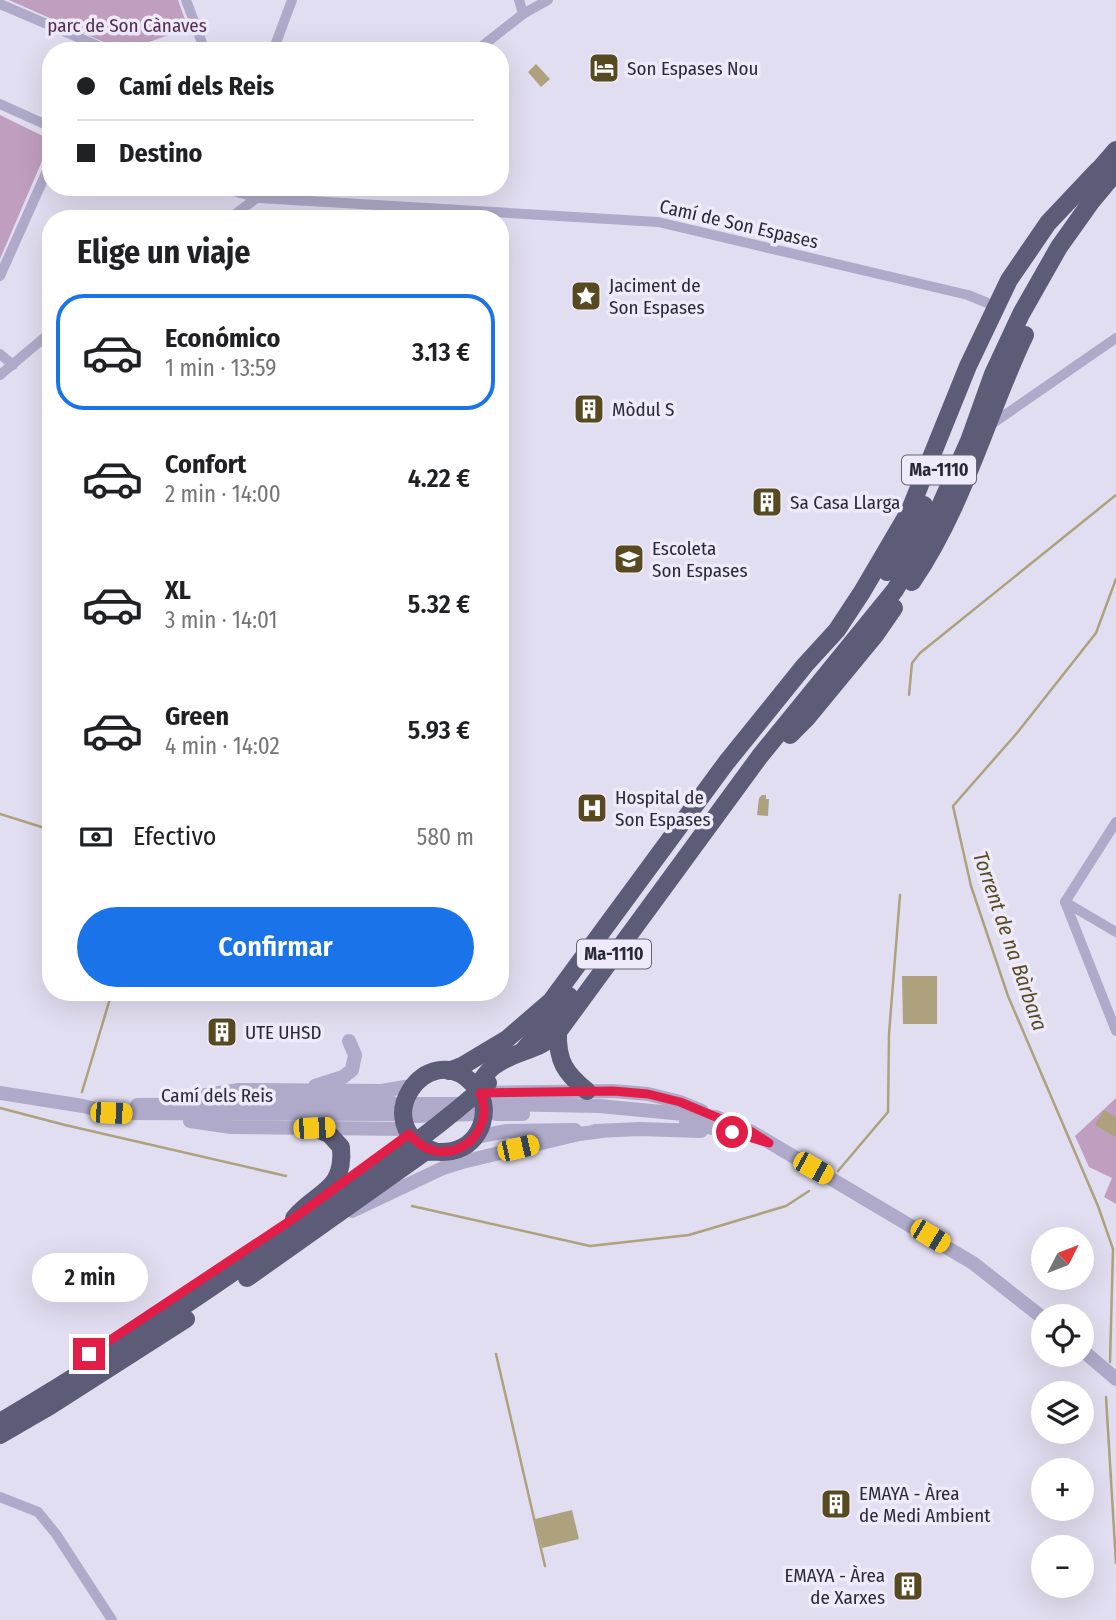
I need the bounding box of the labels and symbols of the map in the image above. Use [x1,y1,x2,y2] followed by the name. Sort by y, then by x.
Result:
[47,14,207,37] park label: parc de Son Cànaves
[587,51,621,85] hotel icon: Son Espases Nou
[627,57,758,80] place label: Son Espases Nou
[657,195,821,253] street label: Camí de Son Espases
[609,274,705,319] place label: Jaciment de Son Espases
[569,279,603,313] place icon: Jaciment de Son Espases
[572,392,606,426] building icon: Mòdul S
[612,398,675,421] place label: Mòdul S
[902,456,976,484] road number: Ma-1110
[750,485,784,519] building icon: Sa Casa Llarga
[790,491,900,514] place label: Sa Casa Llarga
[652,537,748,582] place label: Escoleta Son Espases
[612,542,646,576] school or university icon: Escoleta Son Espases
[615,786,711,831] place label: Hospital de Son Espases
[575,791,609,825] hospital icon: Hospital de Son Espases
[967,848,1053,1034] water label: Torrent de na Bàrbara
[577,939,651,968] road number: Ma-1110
[205,1015,239,1049] building icon: UTE UHSD
[245,1021,322,1044] place label: UTE UHSD
[161,1084,273,1107] street label: Camí dels Reis
[90,1102,133,1124] car
[716,1116,748,1148] route start
[293,1117,336,1139] car
[496,1133,541,1163] car
[790,1149,837,1187] car
[907,1216,954,1256] car
[1031,1227,1094,1290] north arrow
[31,1252,147,1302] callout: 2 min
[73,1338,105,1370] route end
[859,1482,991,1527] place label: EMAYA - Àrea de Medi Ambient
[819,1487,853,1521] building icon: EMAYA - Àrea de Medi Ambient
[784,1564,885,1609] place label: EMAYA - Àrea de Xarxes
[891,1569,925,1603] building icon: EMAYA - Àrea de Xarxes

